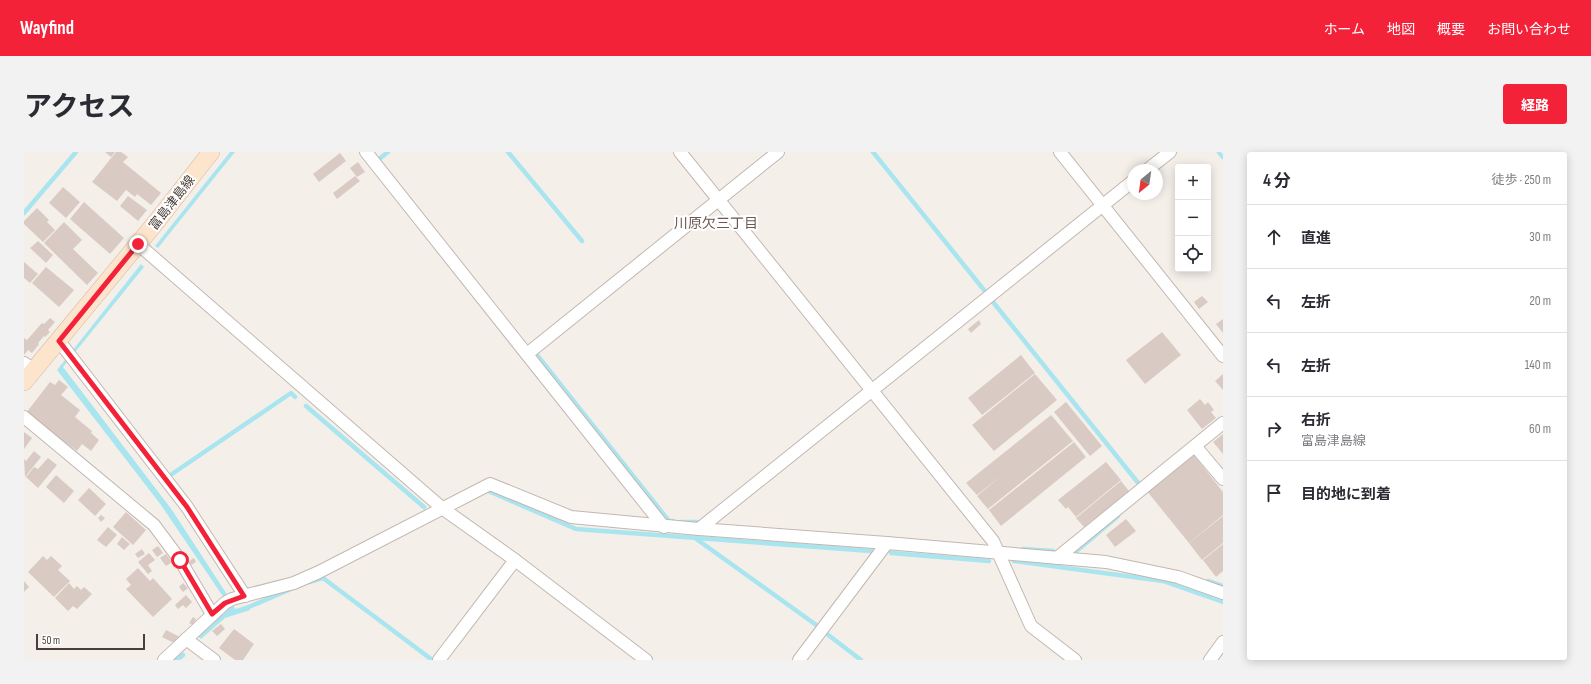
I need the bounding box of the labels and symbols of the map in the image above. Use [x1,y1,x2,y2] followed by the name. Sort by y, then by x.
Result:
[1127,164,1163,200] north arrow
[146,172,198,234] street label: 富島津島線
[674,215,758,232] district label: 川原欠三丁目
[129,235,147,253] route end
[171,551,189,569] route start
[36,632,145,651] scale bar

